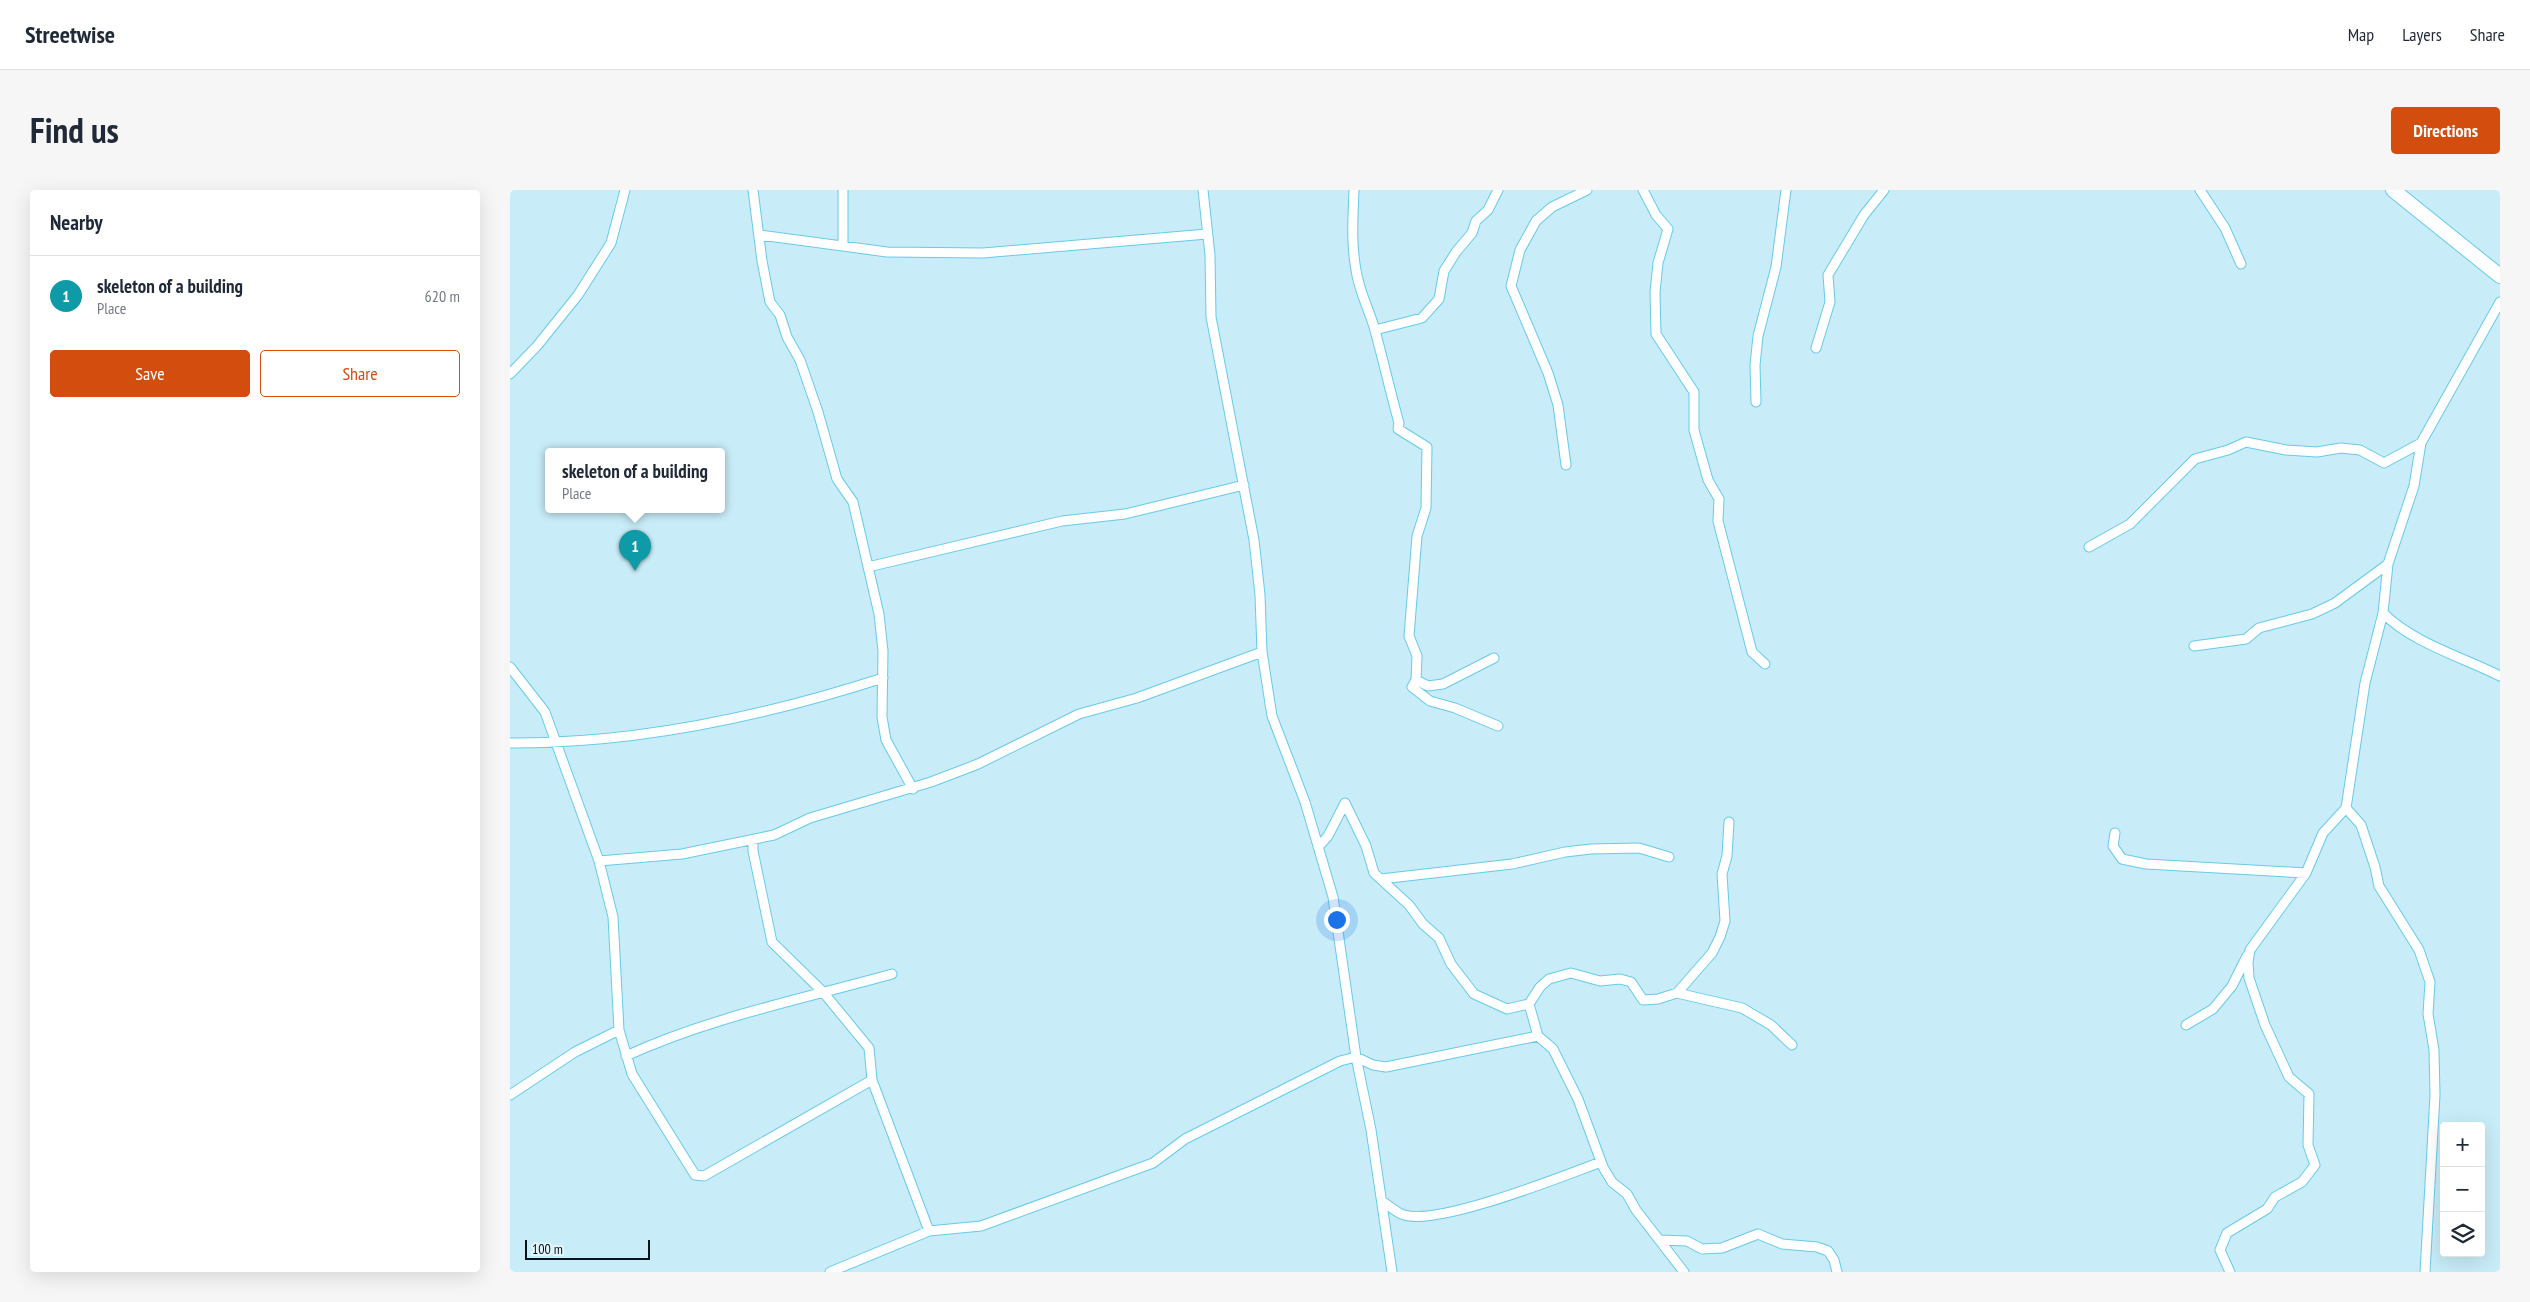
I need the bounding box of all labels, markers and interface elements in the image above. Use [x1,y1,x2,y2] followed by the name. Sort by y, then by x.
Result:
[25,19,115,50] text: Streetwise
[2348,23,2374,46] text: Map
[2402,23,2442,46] text: Layers
[2470,23,2505,46] text: Share
[30,107,119,153] text: Find us
[2391,107,2500,154] button: Directions
[50,209,103,236] text: Nearby
[97,274,243,298] text: skeleton of a building
[62,286,70,306] text: 1
[425,286,460,306] text: 620 m
[97,298,126,318] text: Place
[50,350,250,397] button: Save
[260,350,460,397] button: Share
[545,448,725,513] popup
[562,459,708,483] text: skeleton of a building
[562,483,591,503] text: Place
[619,530,651,571] pin: 1
[1324,907,1350,933] your location
[2440,1122,2485,1257] map controls
[2440,1122,2485,1167] button: +
[2440,1167,2485,1212] button: −
[2440,1212,2485,1257] button: layers
[525,1237,650,1260] scale bar
[532,1240,563,1258] text: 100 m

